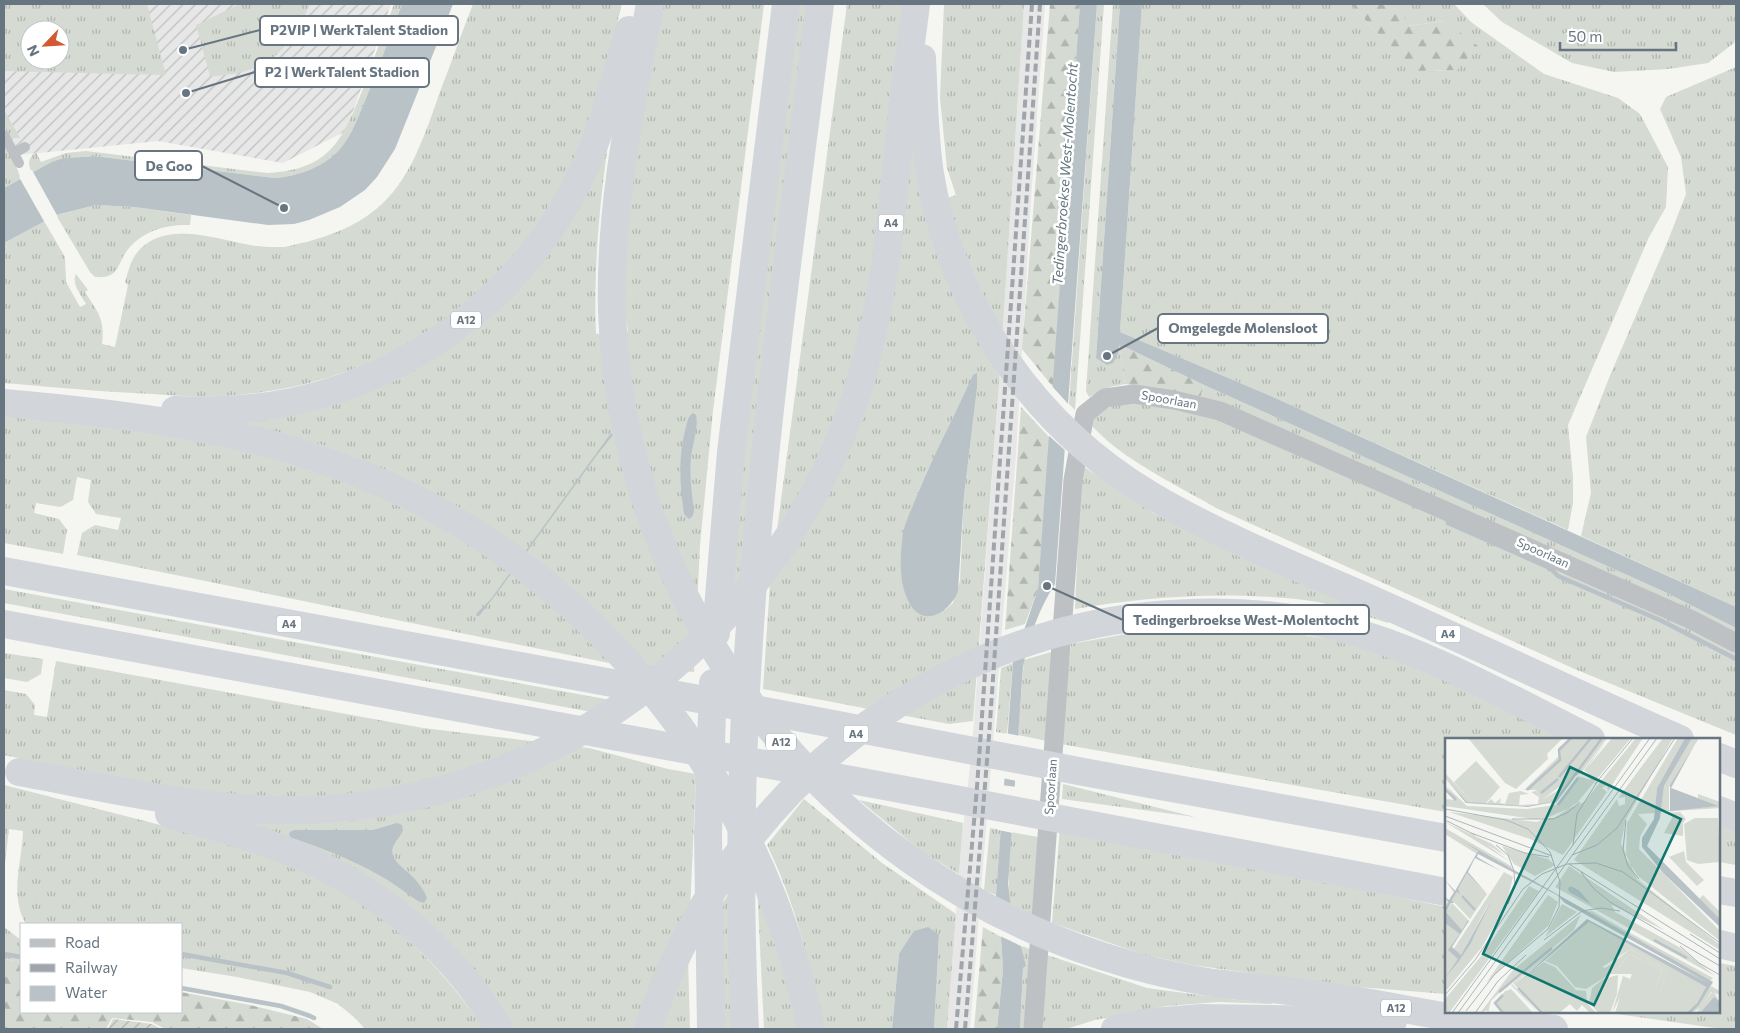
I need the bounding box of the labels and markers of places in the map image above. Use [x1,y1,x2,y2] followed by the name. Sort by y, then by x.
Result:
[260,16,458,45] callout: P2VIP | WerkTalent Stadion
[255,58,429,87] callout: P2 | WerkTalent Stadion
[135,151,202,180] callout: De Goo
[1158,314,1328,343] callout: Omgelegde Molensloot
[1123,605,1369,634] callout: Tedingerbroekse West-Molentocht

